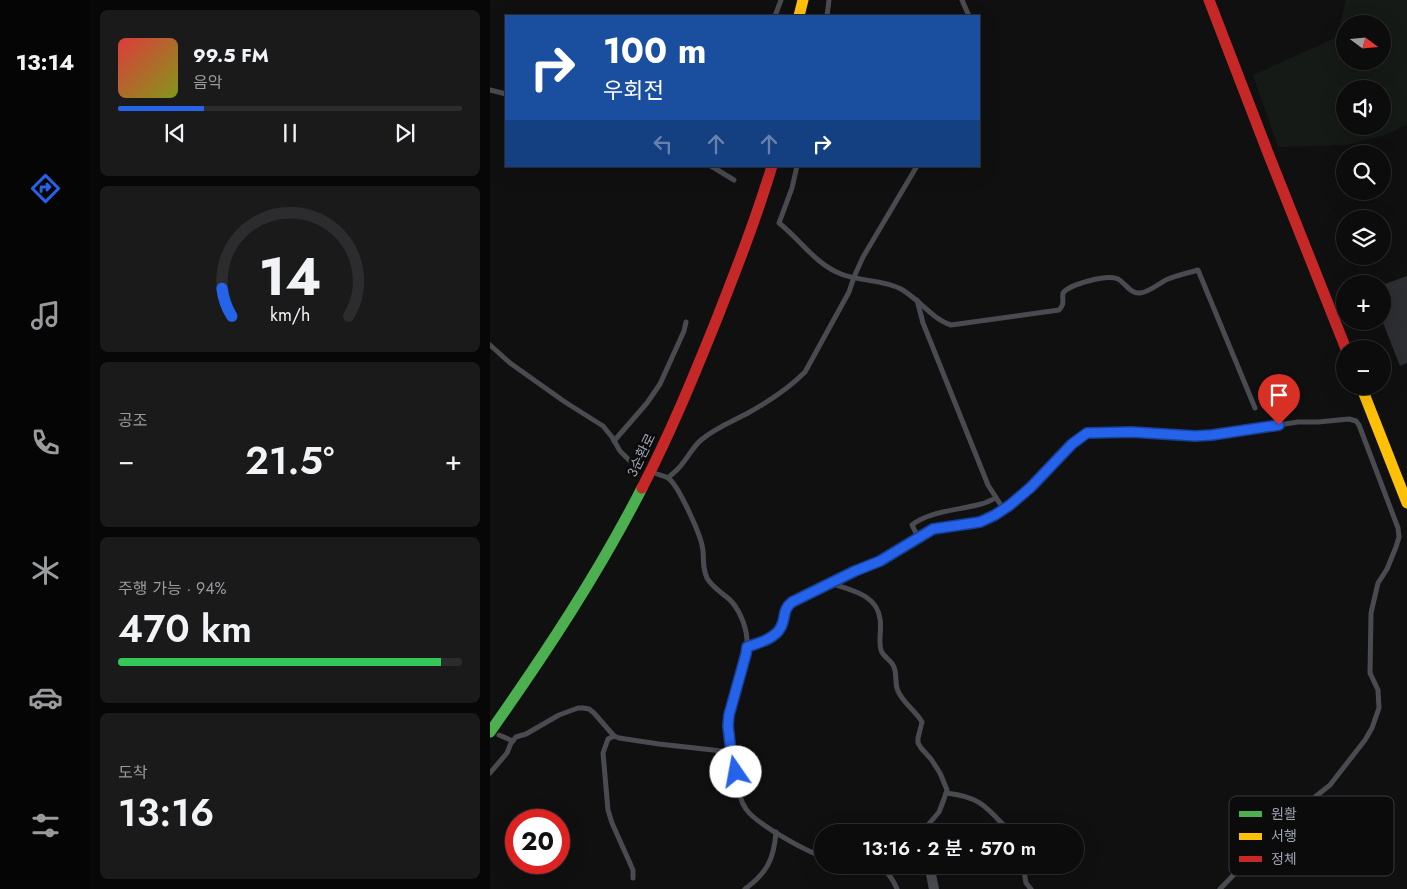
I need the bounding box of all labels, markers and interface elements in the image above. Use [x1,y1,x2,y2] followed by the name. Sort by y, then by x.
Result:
[1336,15,1391,70] north arrow
[1336,15,1391,395] map controls
[603,26,706,76] text: 100 m
[520,35,585,100] icon: right
[193,42,269,69] text: 99.5 FM
[16,46,74,78] text: 13:14
[193,71,222,94] text: 음악
[603,74,664,106] text: 우회전
[1336,80,1391,135] button: sound
[161,119,189,147] icon: previous
[276,119,304,147] icon: pause
[391,119,419,147] icon: next
[649,130,677,158] icon: left
[702,130,730,158] icon: ahead
[755,130,783,158] icon: ahead
[808,130,836,158] icon: right
[1336,145,1391,200] button: search
[28,171,63,206] icon: directions
[1336,210,1391,265] button: layers
[259,239,321,315] text: 14
[1336,275,1391,330] button: +
[28,298,63,333] icon: music
[270,302,310,328] text: km/h
[1336,340,1391,395] button: −
[1258,374,1300,425] pin
[1265,381,1293,409] icon: arrive
[118,409,147,432] text: 공조
[28,425,63,460] icon: phone
[622,430,660,480] street label: 3순환로
[245,433,334,488] text: 21.5°
[118,440,135,481] text: −
[445,440,462,481] text: +
[28,553,63,588] icon: climate
[118,577,227,600] text: 주행 가능 · 94%
[118,601,252,656] text: 470 km
[28,680,63,715] icon: car
[709,745,761,797] position arrow
[118,761,147,784] text: 도착
[118,785,214,840] text: 13:16
[1229,796,1394,876] legend
[1271,804,1297,824] text: 원활
[28,808,63,843] icon: filters
[505,809,570,874] speed limit sign: 20
[1271,826,1297,846] text: 서행
[862,835,1036,862] text: 13:16 · 2 분 · 570 m
[1271,849,1297,869] text: 정체

